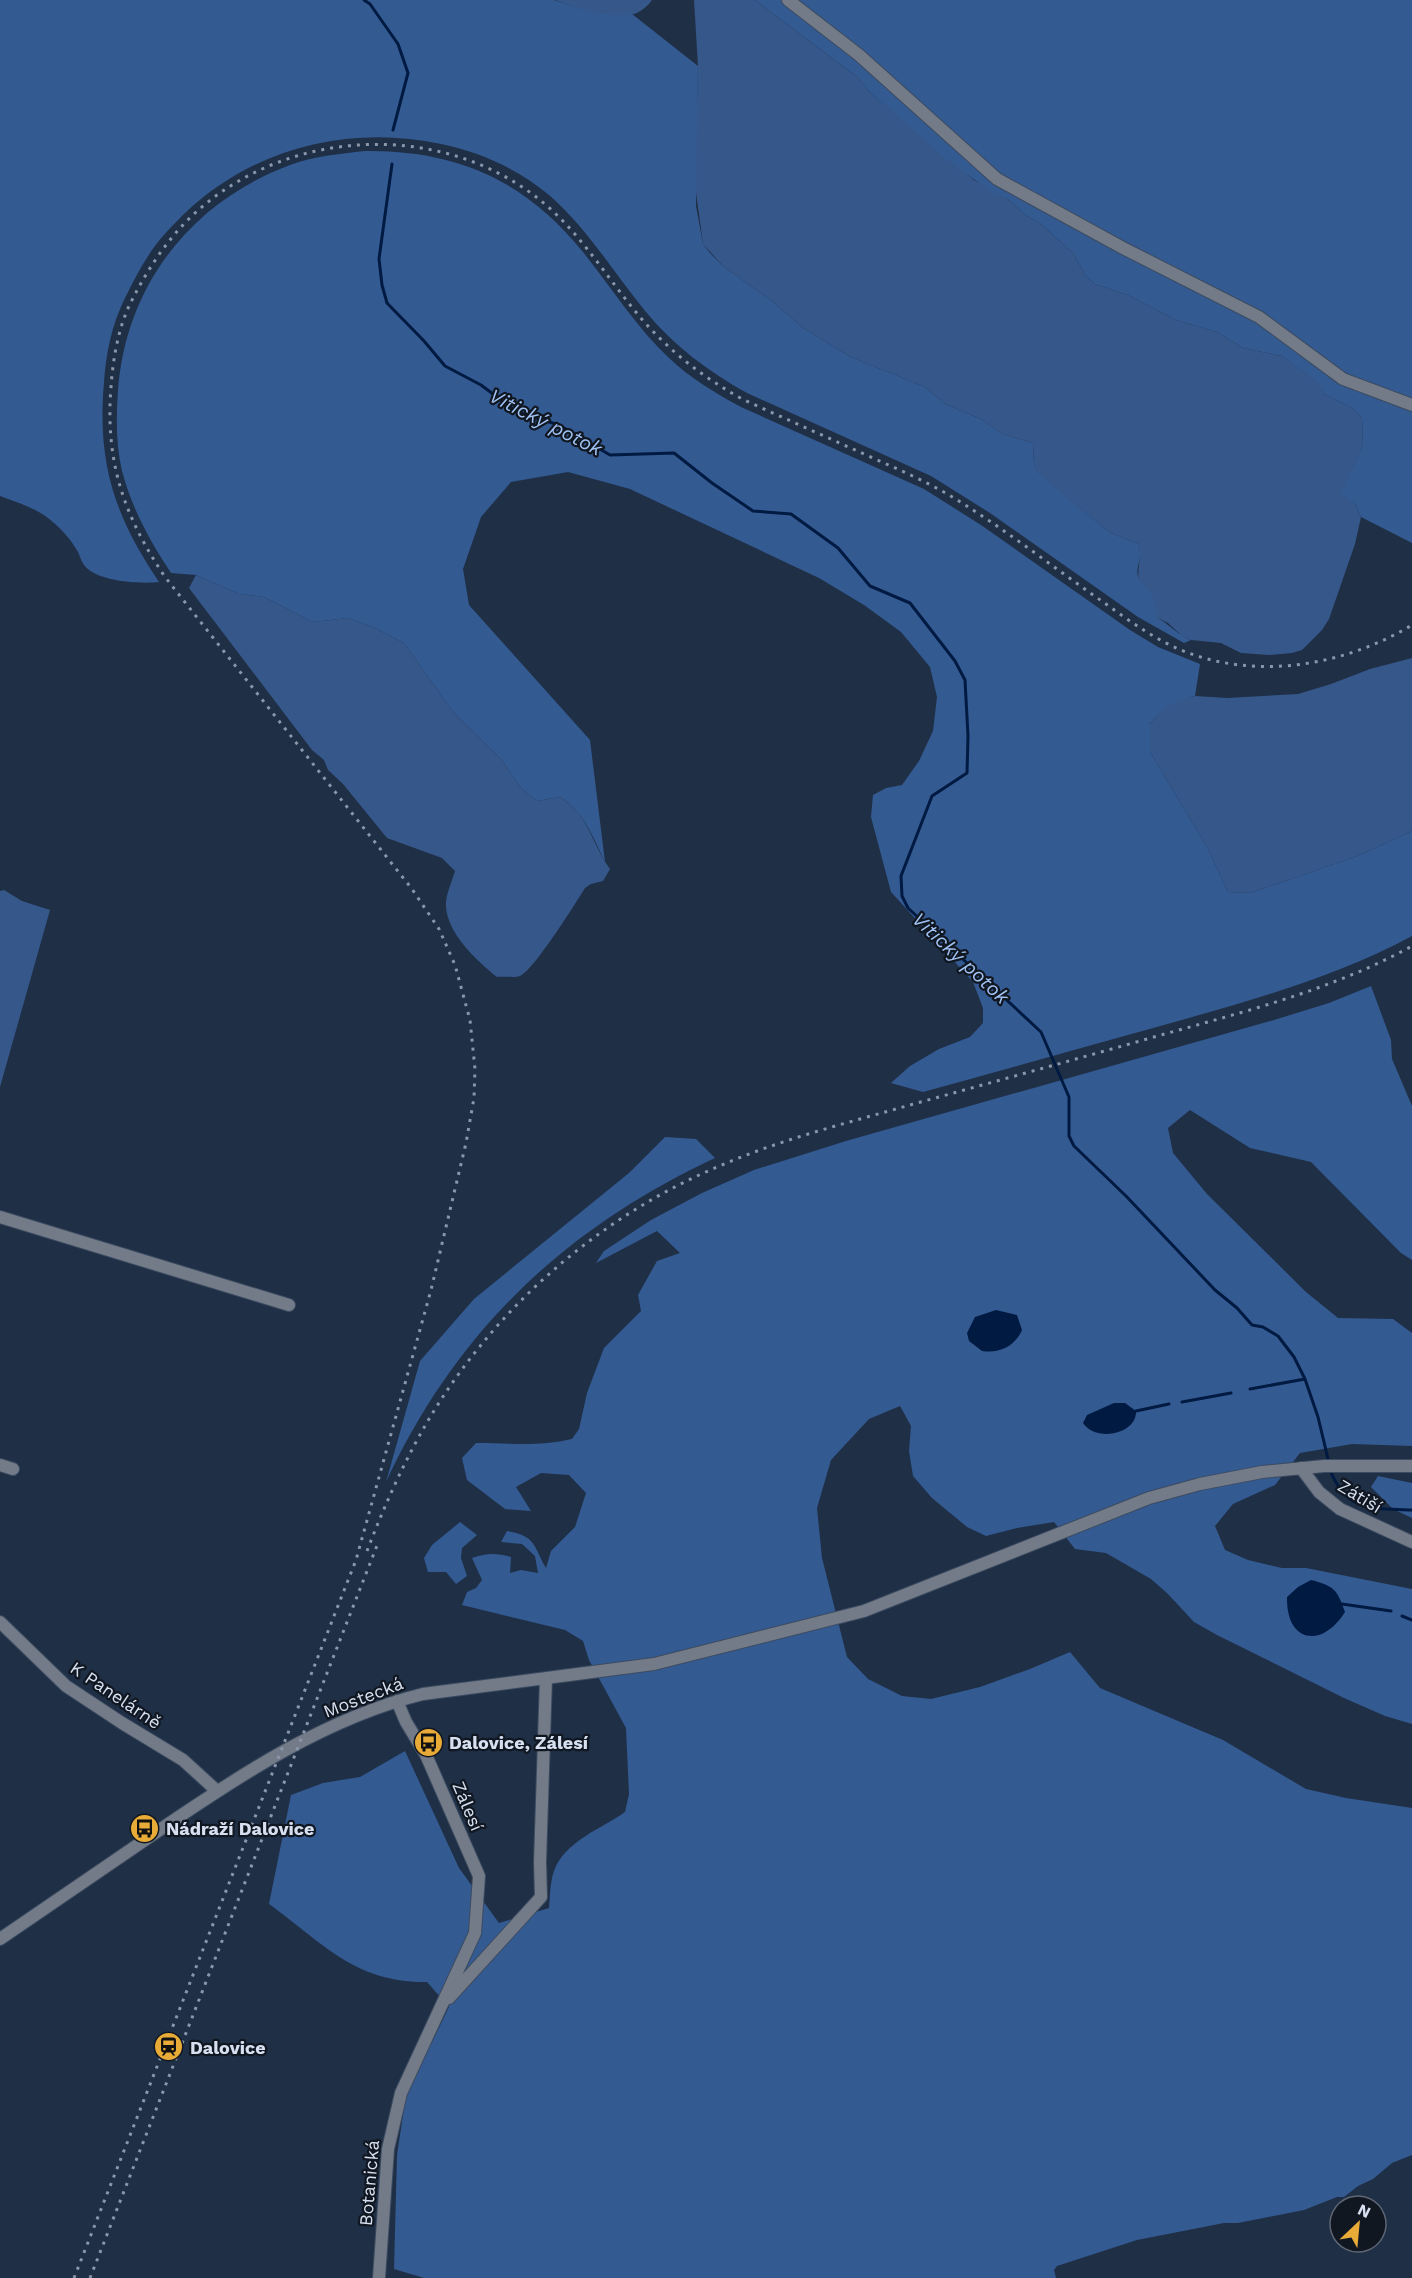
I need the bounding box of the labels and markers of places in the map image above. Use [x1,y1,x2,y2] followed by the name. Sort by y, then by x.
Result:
[412,1726,444,1758] bus stop icon: Dalovice, Zálesí
[449,1732,589,1753] place label: Dalovice, Zálesí
[129,1812,161,1844] bus stop icon: Nádraží Dalovice
[166,1818,314,1839] place label: Nádraží Dalovice
[153,2031,185,2063] station icon: Dalovice
[190,2037,266,2058] place label: Dalovice

